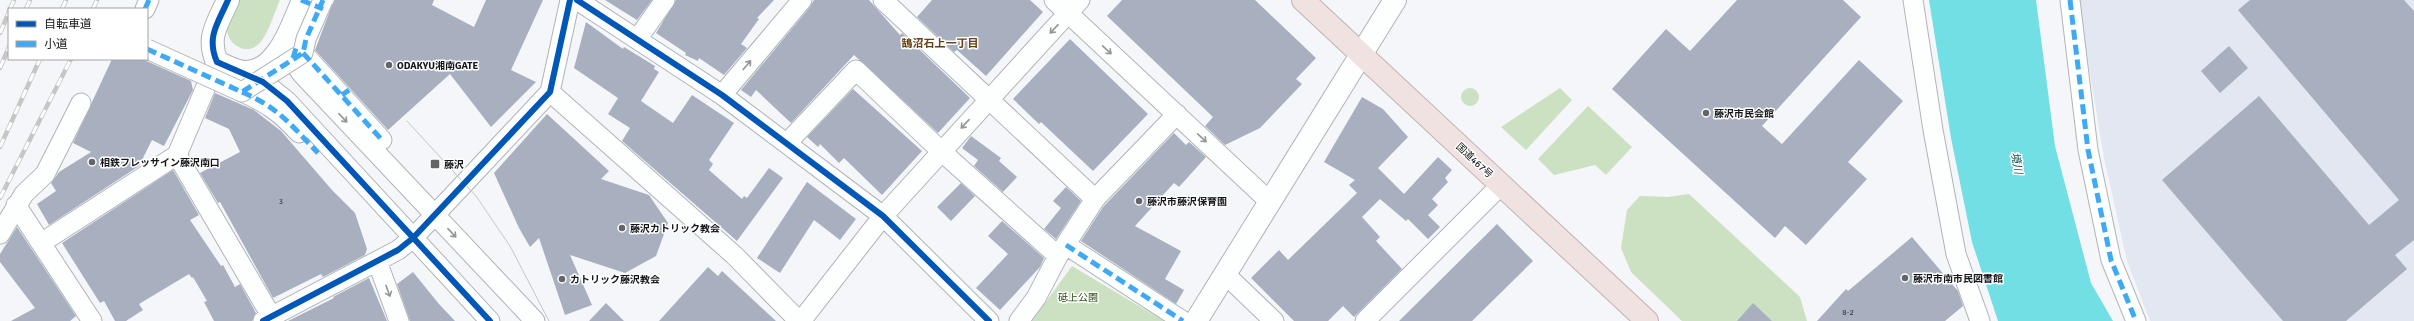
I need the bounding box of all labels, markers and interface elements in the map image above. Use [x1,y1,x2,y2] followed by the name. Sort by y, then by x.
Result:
[8,8,148,60] legend
[44,17,92,32] text: 自転車道
[1049,24,1059,34] one-way arrow
[44,37,68,52] text: 小道
[902,37,979,50] district label: 鵠沼石上一丁目
[1102,45,1112,54] one-way arrow
[384,60,394,70] marker: ODAKYU湘南GATE
[397,60,478,72] place label: ODAKYU湘南GATE
[743,60,752,70] one-way arrow
[1701,108,1711,118] marker: 藤沢市民会館
[1714,108,1774,120] place label: 藤沢市民会館
[338,113,348,123] one-way arrow
[961,119,970,129] one-way arrow
[1197,133,1207,143] one-way arrow
[1453,141,1495,181] street label: 国道467号
[2008,151,2025,176] water label: 境川
[87,157,97,167] marker: 相鉄フレッサイン藤沢南口
[100,157,220,169] place label: 相鉄フレッサイン藤沢南口
[429,158,441,170] marker: 藤沢
[444,159,464,171] place label: 藤沢
[279,196,283,206] house number: 3
[1134,196,1144,206] marker: 藤沢市藤沢保育園
[1147,196,1227,208] place label: 藤沢市藤沢保育園
[617,223,627,233] marker: 藤沢カトリック教会
[630,223,720,235] place label: 藤沢カトリック教会
[447,228,456,238] one-way arrow
[1900,273,1910,283] marker: 藤沢市南市民図書館
[1913,273,2003,285] place label: 藤沢市南市民図書館
[557,274,567,284] marker: カトリック藤沢教会
[570,274,660,286] place label: カトリック藤沢教会
[384,285,392,297] one-way arrow
[1058,292,1098,304] park label: 砥上公園
[1842,307,1854,317] house number: 8-2

